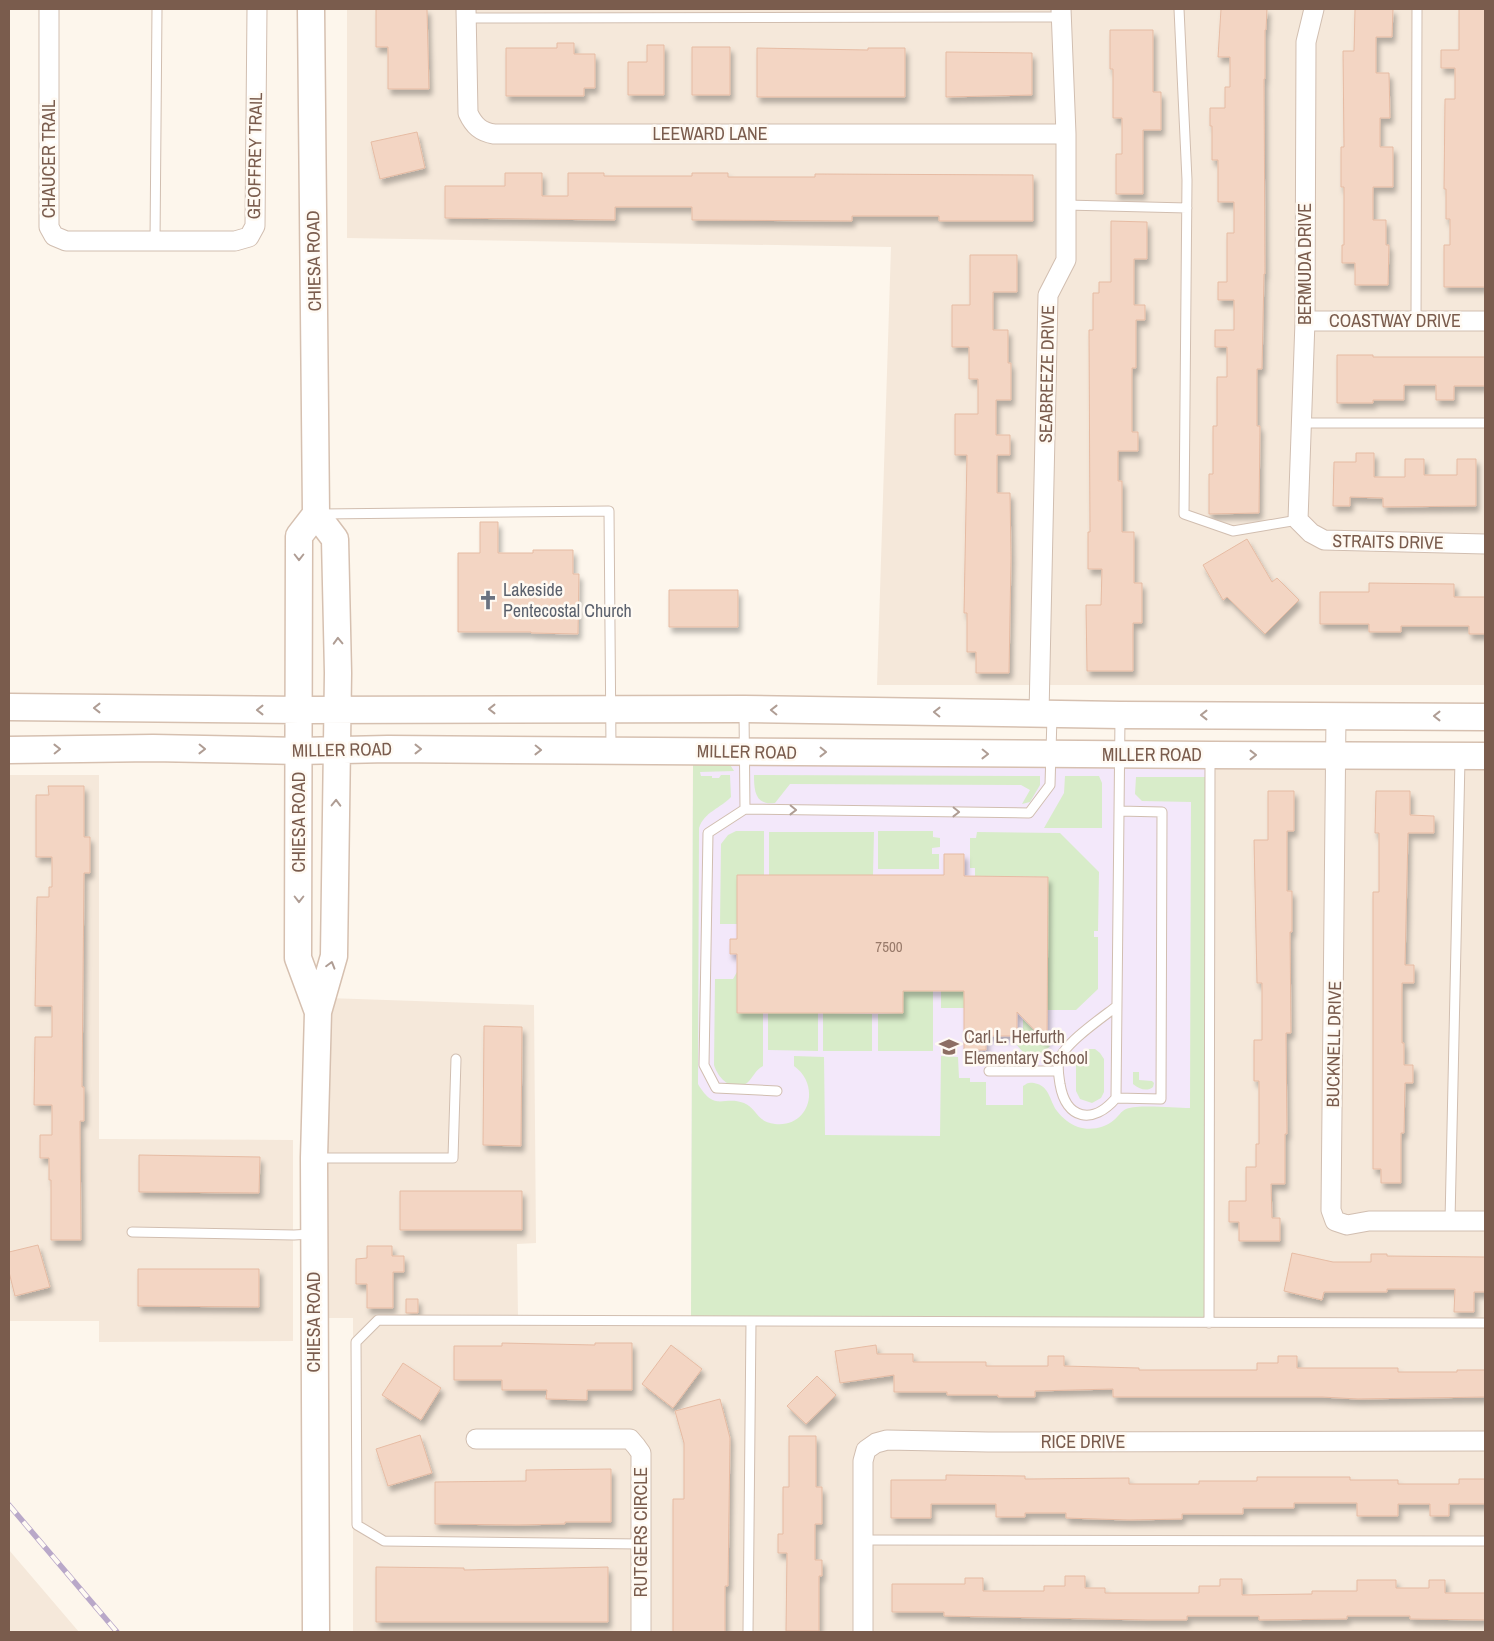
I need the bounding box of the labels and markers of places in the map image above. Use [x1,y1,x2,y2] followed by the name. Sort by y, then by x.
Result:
[503,577,632,623] place label: Lakeside Pentecostal Church
[477,589,499,611] church icon: Lakeside Pentecostal Church
[964,1024,1088,1070] place label: Carl L. Herfurth Elementary School
[938,1036,960,1058] school or university icon: Carl L. Herfurth Elementary School

